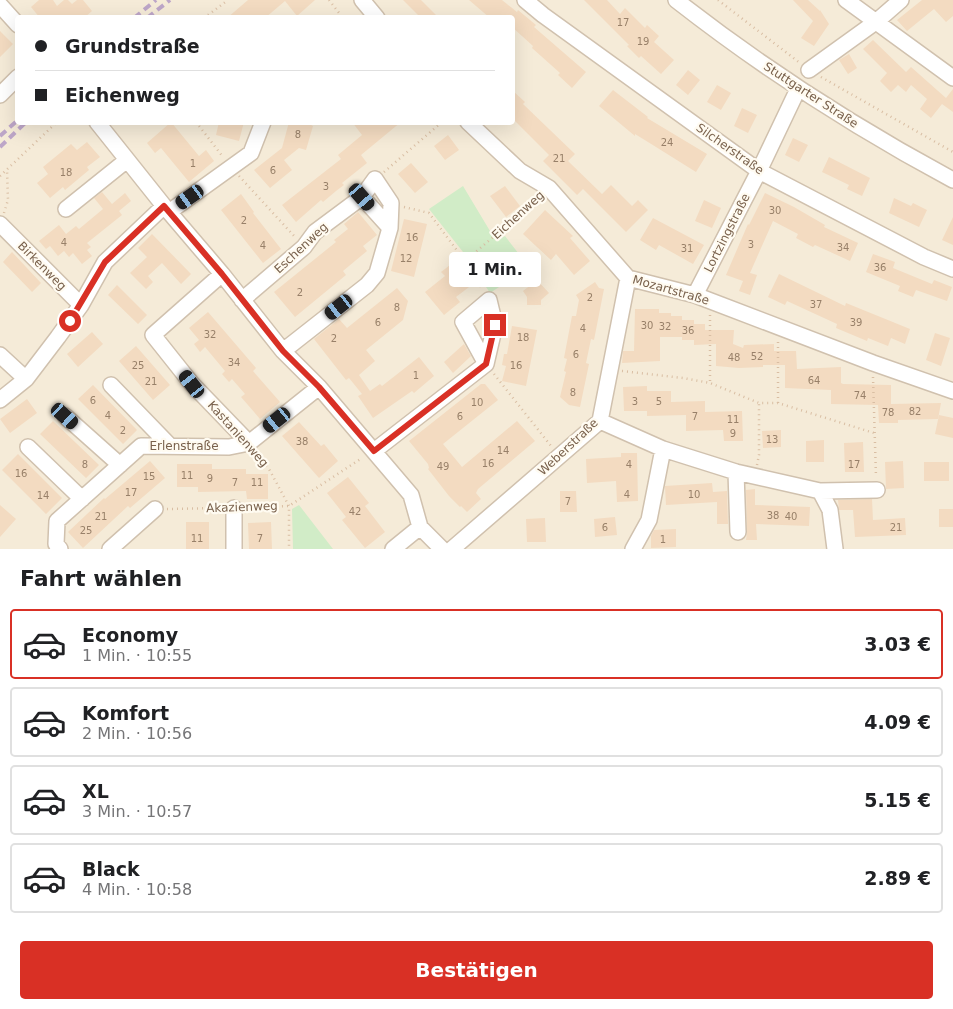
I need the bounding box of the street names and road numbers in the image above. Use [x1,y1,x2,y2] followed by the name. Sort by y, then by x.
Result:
[761,59,861,131] street label: Stuttgarter Straße
[694,121,766,177] street label: Silcherstraße
[489,188,547,242] street label: Eichenweg
[701,191,753,275] street label: Lortzingstraße
[271,220,331,276] street label: Eschenweg
[15,239,69,293] street label: Birkenweg
[631,272,711,308] street label: Mozartstraße
[205,398,271,470] street label: Kastanienweg
[535,416,601,478] street label: Weberstraße
[149,439,219,453] street label: Erlenstraße
[206,499,278,515] street label: Akazienweg

